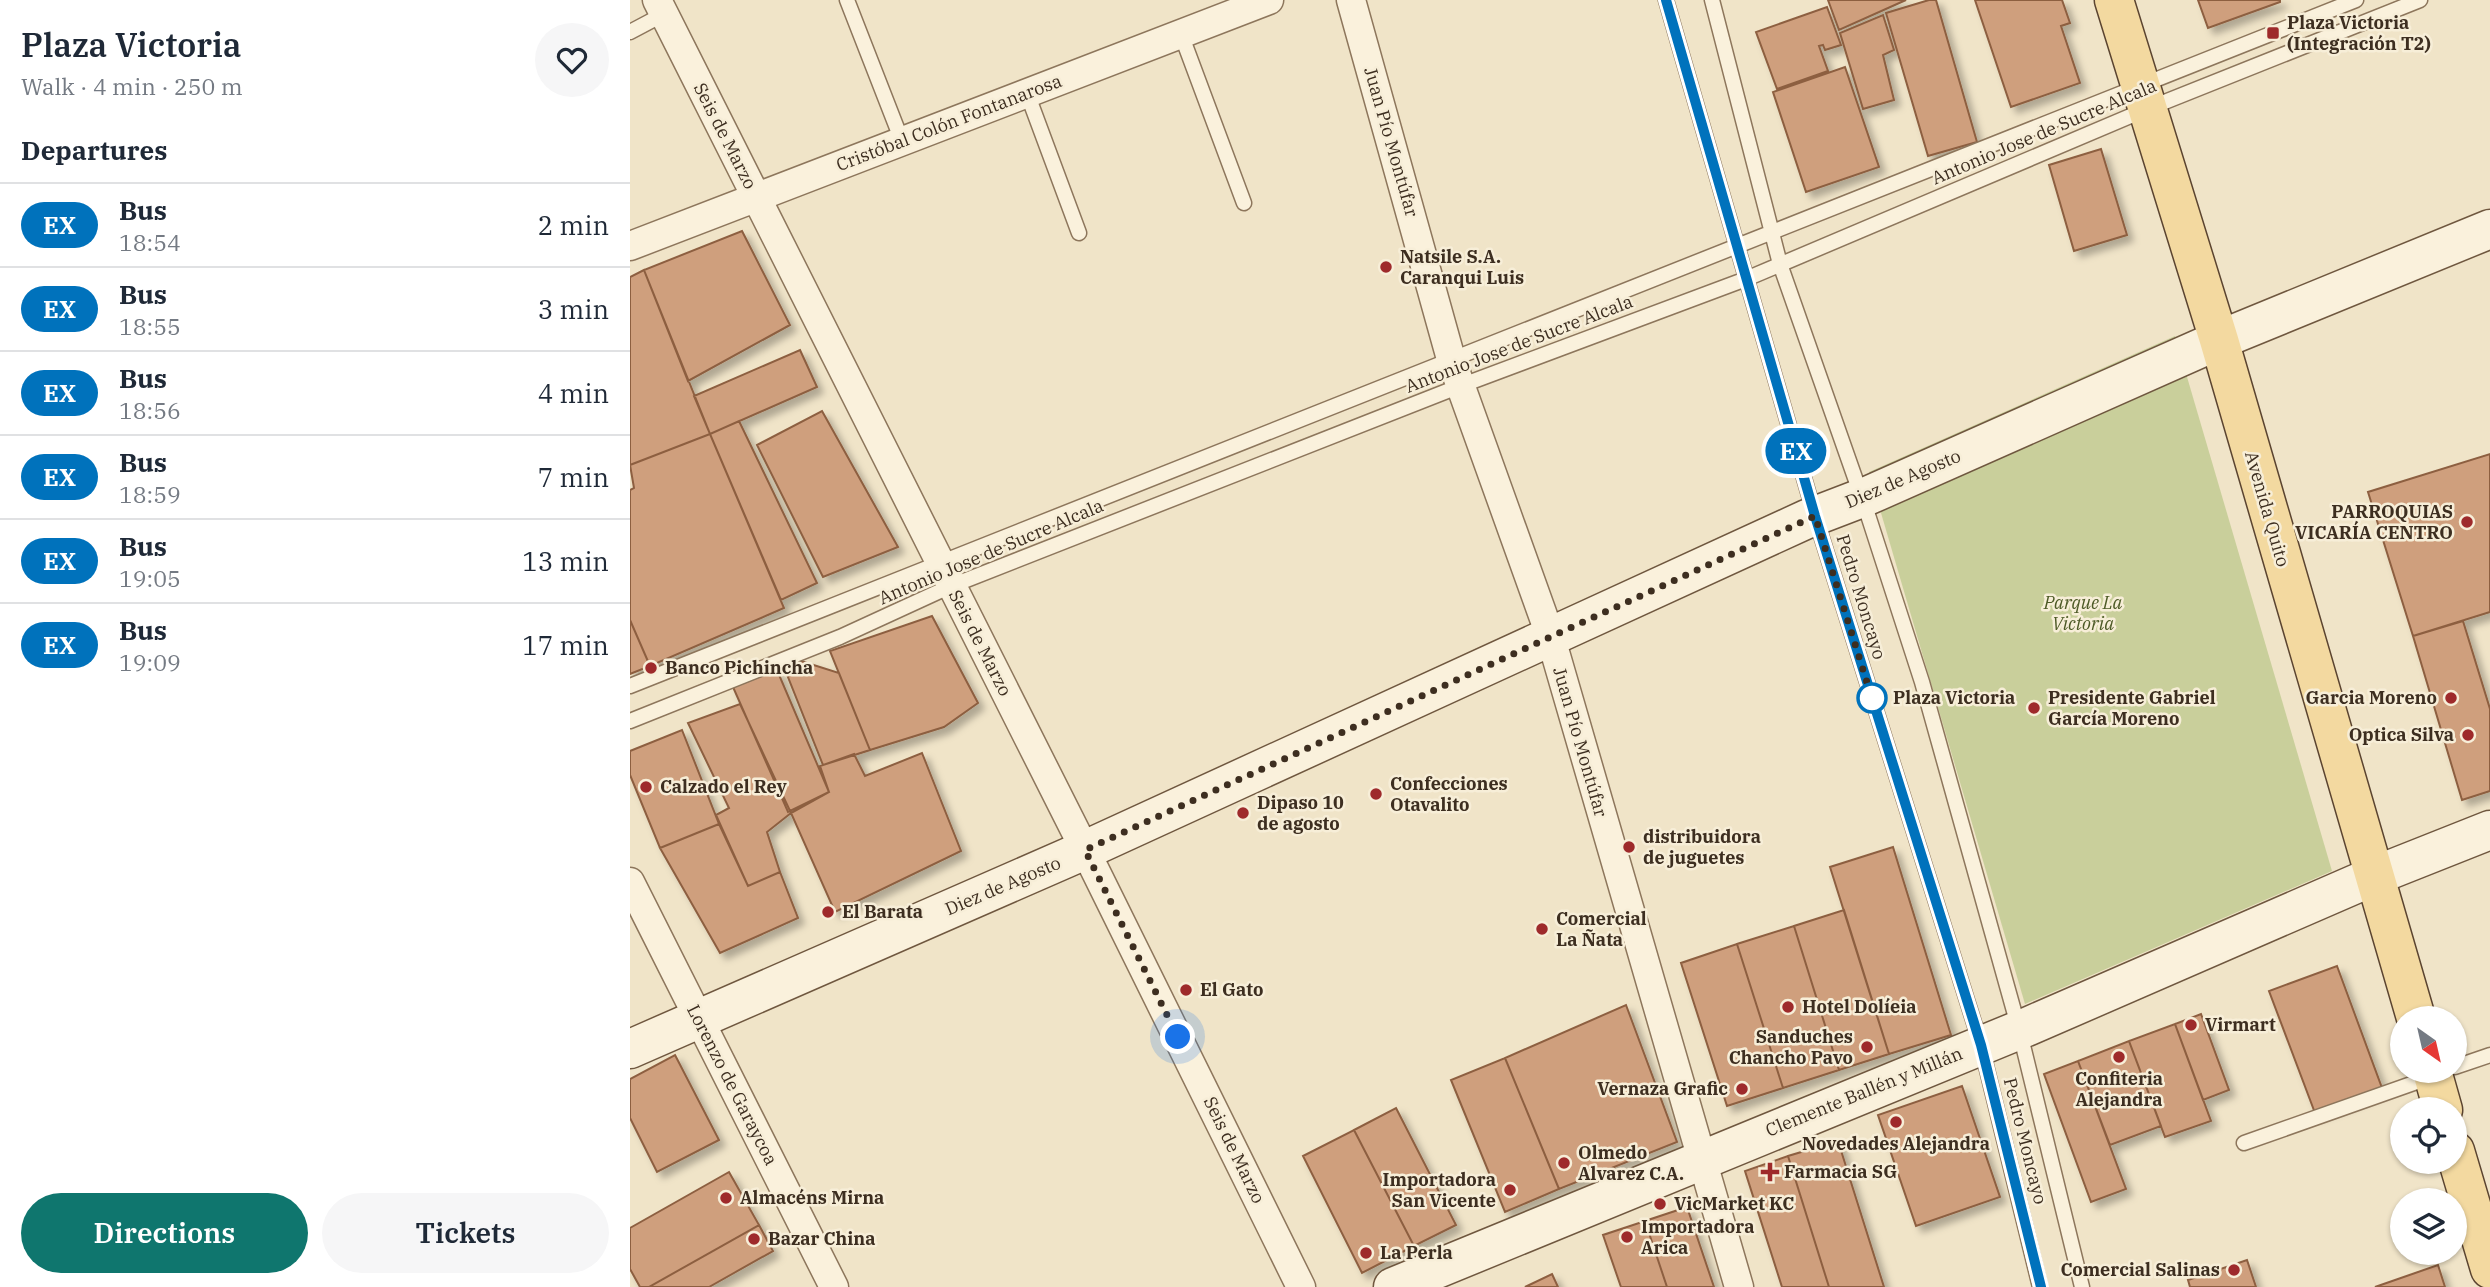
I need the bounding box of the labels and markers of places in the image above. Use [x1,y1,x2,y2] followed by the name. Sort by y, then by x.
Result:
[2287,11,2431,55] place label: Plaza Victoria (Integración T2)
[2265,25,2281,41] marker: Plaza Victoria (Integración T2)
[1400,245,1524,289] place label: Natsile S.A. Caranqui Luis
[1378,259,1394,275] marker: Natsile S.A. Caranqui Luis
[2295,500,2453,544] place label: PARROQUIAS VICARÍA CENTRO
[2459,514,2475,530] marker: PARROQUIAS VICARÍA CENTRO
[665,656,813,679] place label: Banco Pichincha
[643,660,659,676] marker: Banco Pichincha
[1857,683,1887,713] marker: Plaza Victoria
[1893,686,2015,709] place label: Plaza Victoria
[2048,686,2216,730] place label: Presidente Gabriel García Moreno
[2306,686,2437,709] place label: Garcia Moreno
[2443,690,2459,706] marker: Garcia Moreno
[2026,700,2042,716] marker: Presidente Gabriel García Moreno
[2349,723,2454,746] place label: Optica Silva
[2460,727,2476,743] marker: Optica Silva
[1390,772,1508,816] place label: Confecciones Otavalito
[660,775,788,798] place label: Calzado el Rey
[638,779,654,795] marker: Calzado el Rey
[1368,786,1384,802] marker: Confecciones Otavalito
[1257,791,1344,835] place label: Dipaso 10 de agosto
[1235,805,1251,821] marker: Dipaso 10 de agosto
[1643,825,1761,869] place label: distribuidora de juguetes
[1621,839,1637,855] marker: distribuidora de juguetes
[842,900,923,923] place label: El Barata
[820,904,836,920] marker: El Barata
[1556,907,1647,951] place label: Comercial La Ñata
[1534,921,1550,937] marker: Comercial La Ñata
[1200,978,1264,1001] place label: El Gato
[1178,982,1194,998] marker: El Gato
[1802,995,1917,1018] place label: Hotel Dolíeia
[1780,999,1796,1015] marker: Hotel Dolíeia
[2205,1013,2276,1036] place label: Virmart
[2183,1017,2199,1033] marker: Virmart
[1729,1025,1853,1069] place label: Sanduches Chancho Pavo
[1859,1039,1875,1055] marker: Sanduches Chancho Pavo
[2111,1049,2127,1065] marker: Confiteria Alejandra
[2075,1067,2163,1111] place label: Confiteria Alejandra
[1597,1077,1728,1100] place label: Vernaza Grafic
[1734,1081,1750,1097] marker: Vernaza Grafic
[1888,1114,1904,1130] marker: Novedades Alejandra
[1802,1132,1990,1155] place label: Novedades Alejandra
[1578,1141,1684,1185] place label: Olmedo Alvarez C.A.
[1556,1155,1572,1171] marker: Olmedo Alvarez C.A.
[1784,1160,1897,1183] place label: Farmacia SG
[1762,1164,1778,1180] marker: Farmacia SG
[1383,1168,1496,1212] place label: Importadora San Vicente
[1502,1182,1518,1198] marker: Importadora San Vicente
[740,1186,884,1209] place label: Almacéns Mirna
[718,1190,734,1206] marker: Almacéns Mirna
[1674,1192,1794,1215] place label: VicMarket KC
[1652,1196,1668,1212] marker: VicMarket KC
[1641,1215,1755,1259] place label: Importadora Arica
[768,1227,875,1250] place label: Bazar China
[1619,1229,1635,1245] marker: Importadora Arica
[746,1231,762,1247] marker: Bazar China
[1380,1241,1453,1264] place label: La Perla
[1358,1245,1374,1261] marker: La Perla
[2060,1258,2220,1281] place label: Comercial Salinas
[2226,1262,2242,1278] marker: Comercial Salinas

